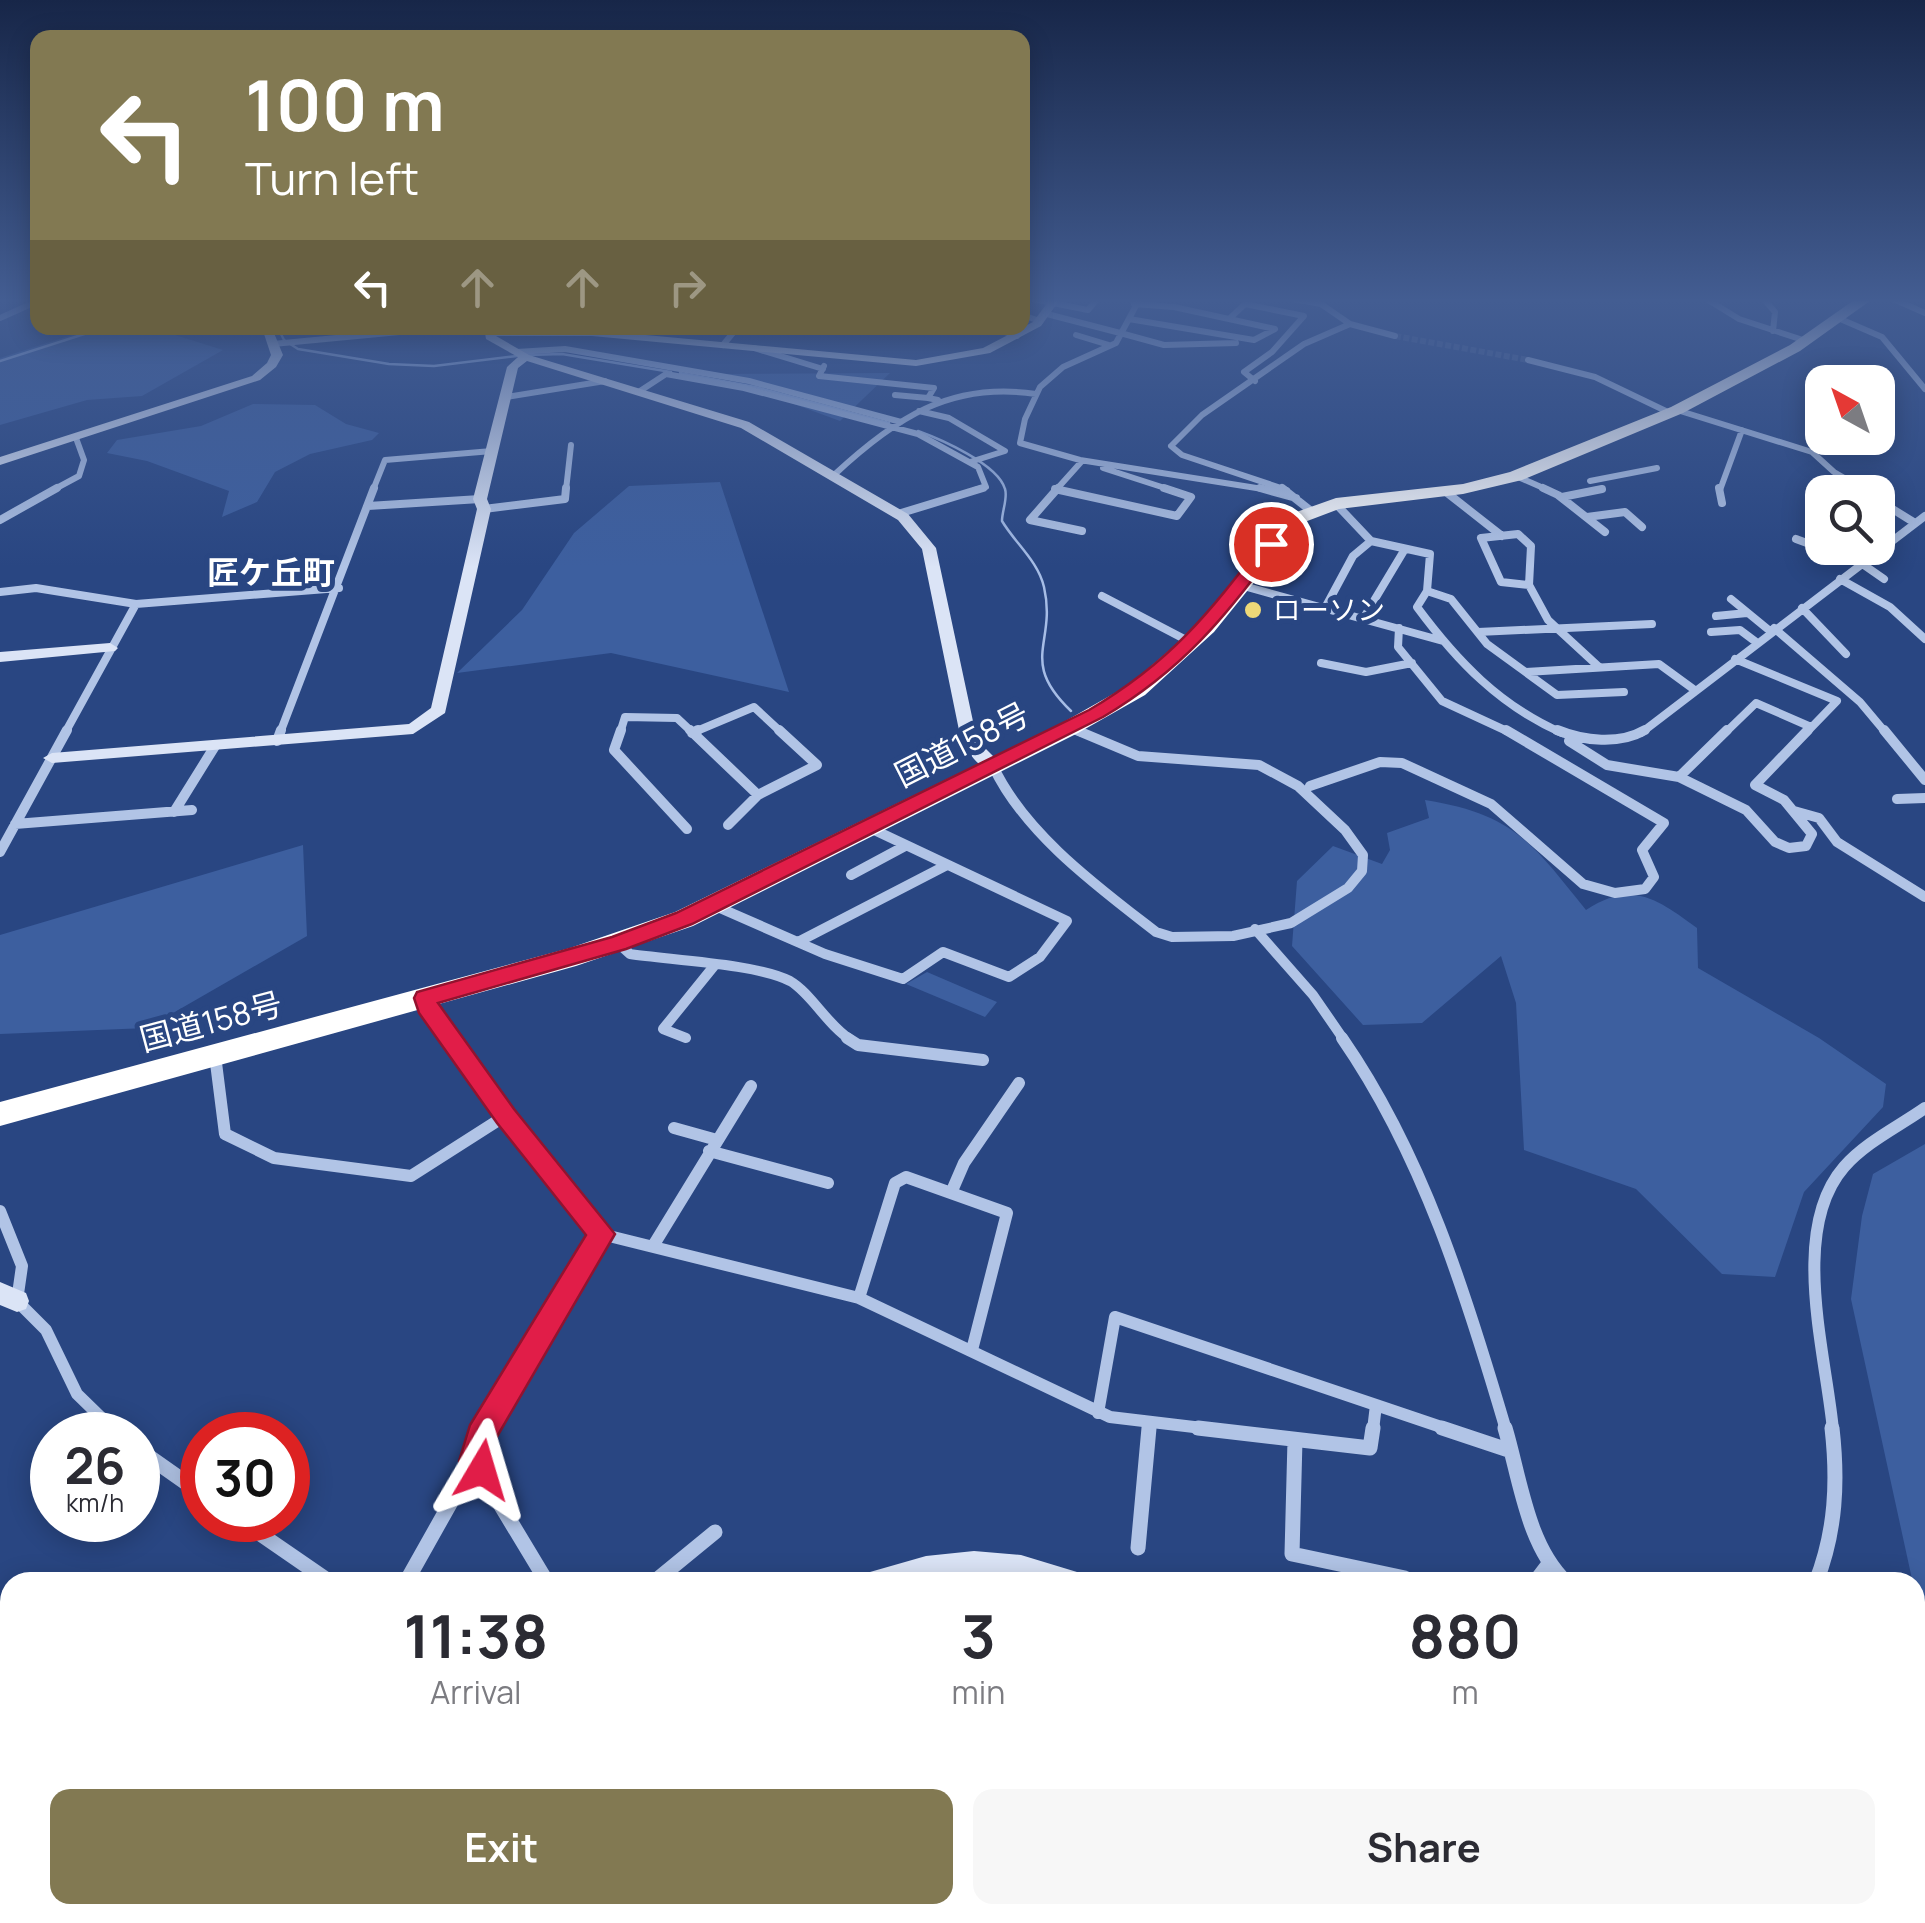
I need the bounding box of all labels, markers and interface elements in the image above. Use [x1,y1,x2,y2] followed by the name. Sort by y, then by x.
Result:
[245,56,445,152] text: 100 m
[80,70,210,200] icon: left
[245,147,419,209] text: Turn left
[345,260,400,315] icon: left
[450,260,505,315] icon: ahead
[555,260,610,315] icon: ahead
[660,260,715,315] icon: right
[1805,365,1895,455] north arrow
[1805,365,1895,565] map controls
[1805,475,1895,565] button: search
[1229,502,1314,587] pin
[1244,517,1299,572] icon: arrive
[207,550,335,594] district label: 匠ケ丘町
[1273,590,1385,628] place label: ローソン
[1242,599,1264,621] marker: ローソン
[887,691,1036,797] street label: 国道158号
[135,981,287,1061] street label: 国道158号
[180,1412,310,1542] speed limit sign: 30
[430,1418,534,1522] position arrow
[65,1431,125,1499] text: 26
[66,1485,124,1520] text: km/h
[403,1594,548,1676] text: 11:38
[961,1594,996,1676] text: 3
[1409,1594,1522,1676] text: 880
[430,1670,521,1714] text: Arrival
[952,1670,1005,1714] text: min
[1452,1670,1479,1714] text: m
[50,1789,953,1904] button: Exit
[973,1789,1875,1904] button: Share

